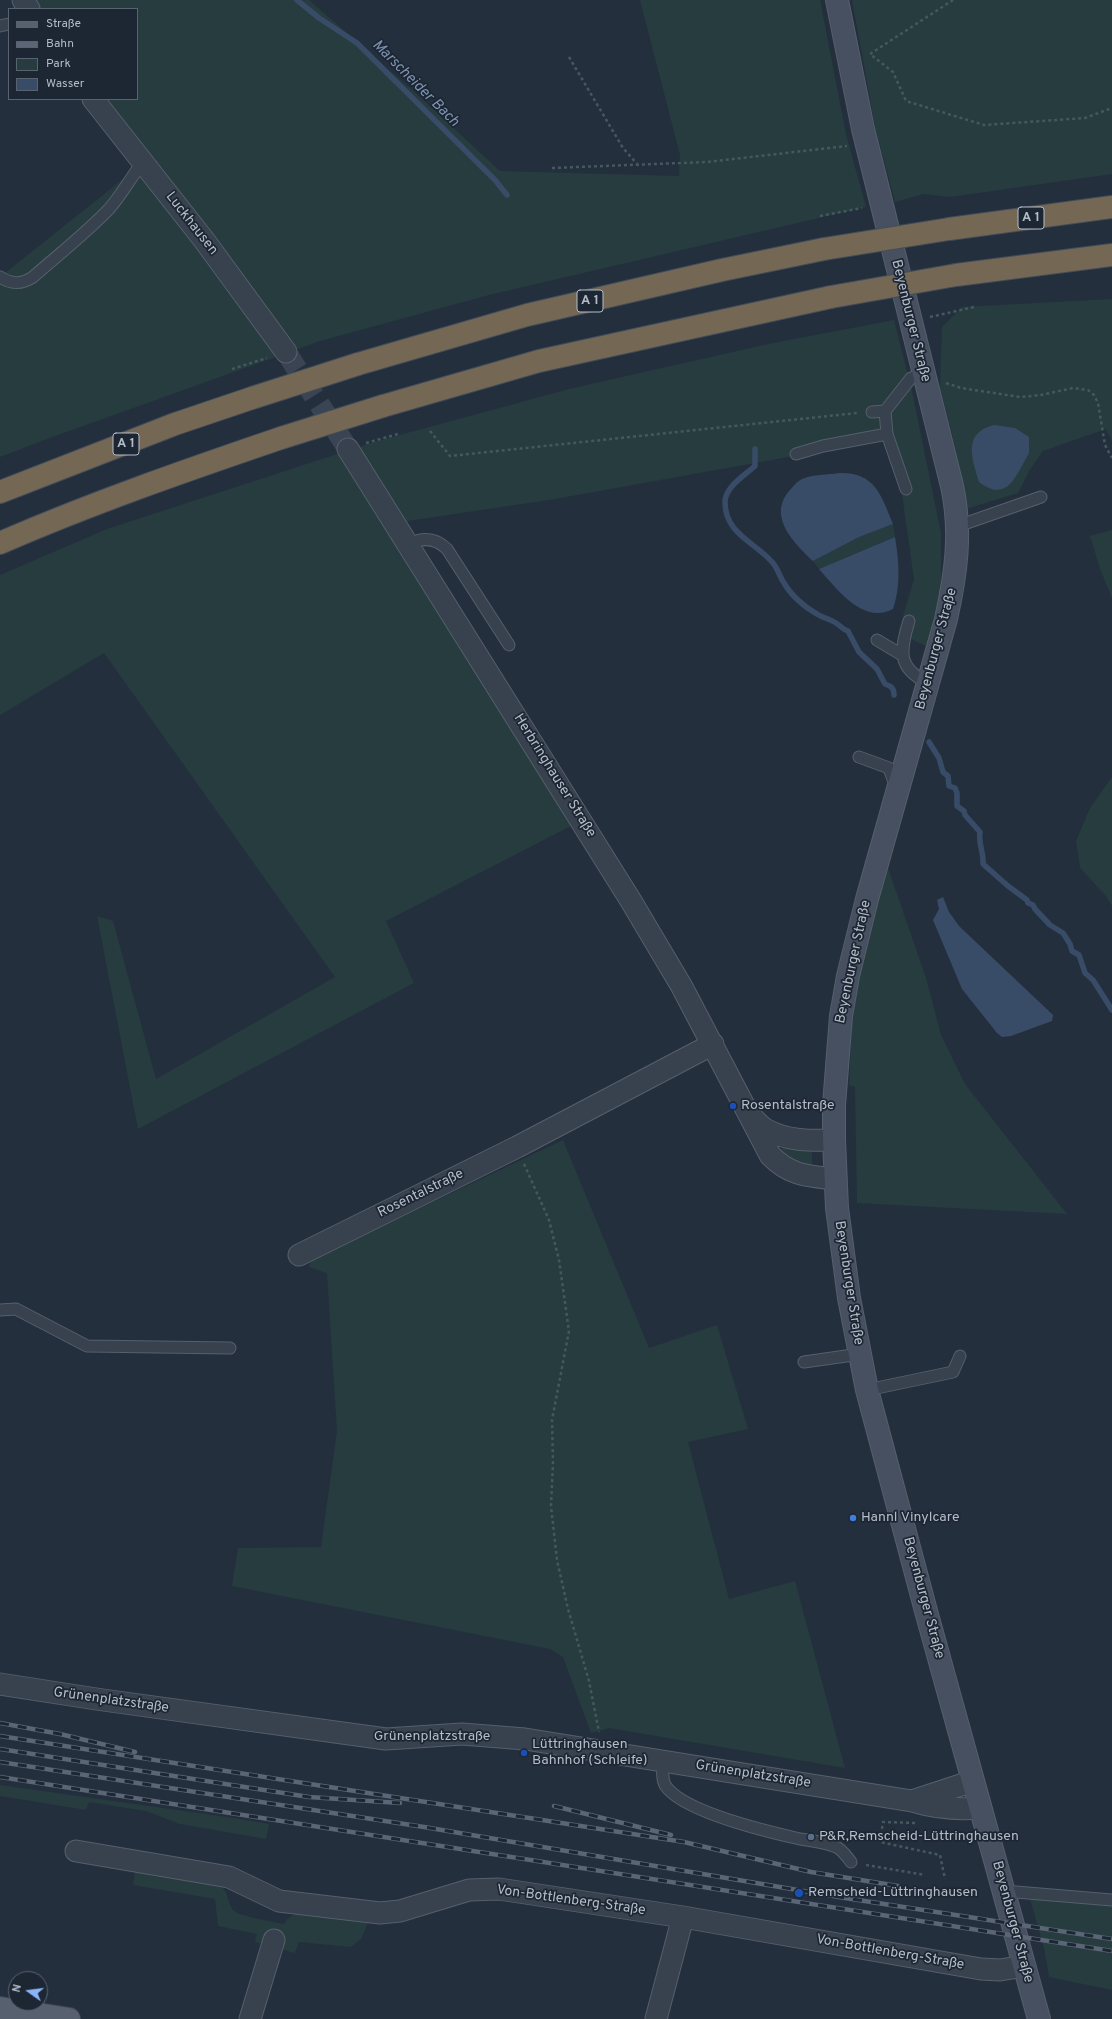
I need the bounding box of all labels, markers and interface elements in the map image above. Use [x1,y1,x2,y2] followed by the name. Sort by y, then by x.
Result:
[8,8,138,100] legend
[46,16,81,32] text: Straße
[46,36,74,52] text: Bahn
[368,37,462,131] water label: Marscheider Bach
[46,56,71,72] text: Park
[46,76,84,92] text: Wasser
[161,189,221,259] street label: Luckhausen
[1018,207,1044,229] road number: A 1
[887,258,933,384] street label: Beyenburger Straße
[577,290,603,312] road number: A 1
[113,433,139,455] road number: A 1
[913,586,961,712] street label: Beyenburger Straße
[509,711,599,841] street label: Herbringhauser Straße
[833,899,875,1025] street label: Beyenburger Straße
[741,1098,835,1114] place label: Rosentalstraße
[728,1101,738,1111] marker: Rosentalstraße
[375,1166,467,1222] street label: Rosentalstraße
[830,1220,866,1346] street label: Beyenburger Straße
[861,1510,959,1526] place label: Hannl Vinylcare
[848,1513,858,1523] marker: Hannl Vinylcare
[899,1535,947,1661] street label: Beyenburger Straße
[52,1685,170,1717] street label: Grünenplatzstraße
[374,1729,490,1745] street label: Grünenplatzstraße
[532,1737,648,1770] place label: Lüttringhausen Bahnhof (Schleife)
[519,1748,529,1758] marker: Lüttringhausen Bahnhof (Schleife)
[694,1758,812,1792] street label: Grünenplatzstraße
[819,1829,1019,1845] place label: P&R,Remscheid-Lüttringhausen
[806,1832,816,1842] marker: P&R,Remscheid-Lüttringhausen
[988,1859,1036,1985] street label: Beyenburger Straße
[496,1882,646,1920] street label: Von-Bottlenberg-Straße
[808,1885,978,1901] place label: Remscheid-Lüttringhausen
[793,1887,805,1899] marker: Remscheid-Lüttringhausen
[815,1932,965,1974] street label: Von-Bottlenberg-Straße
[8,1971,48,2011] north arrow
[10,1983,25,1994] text: N

